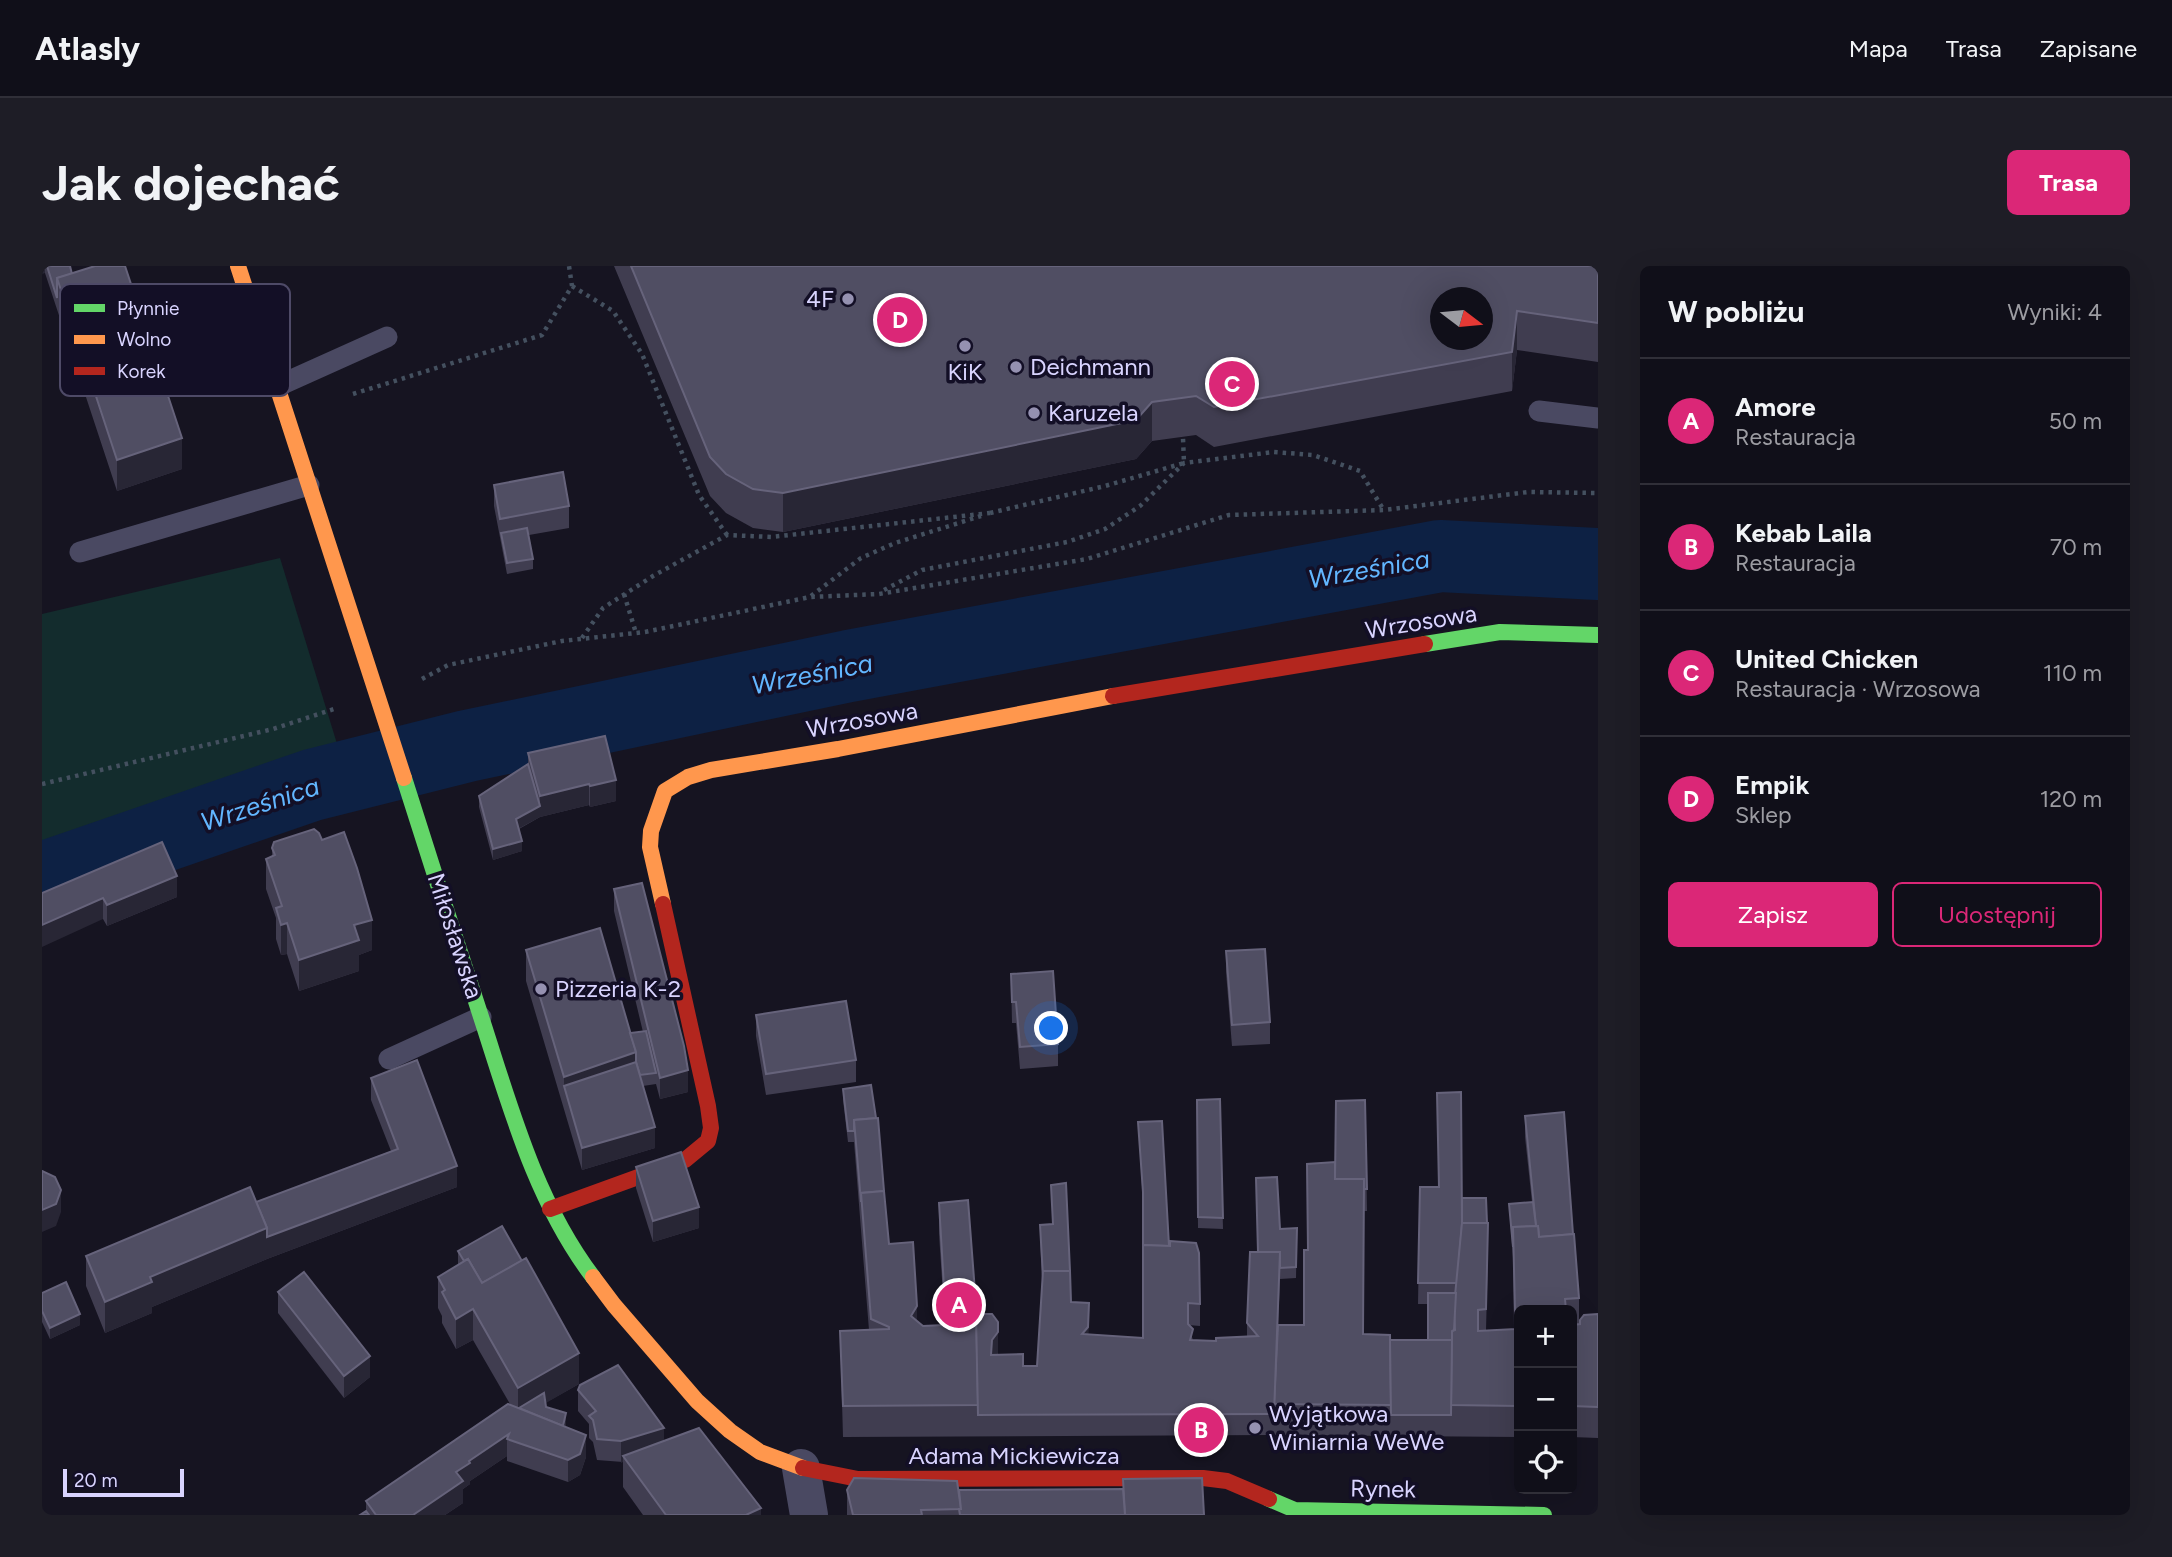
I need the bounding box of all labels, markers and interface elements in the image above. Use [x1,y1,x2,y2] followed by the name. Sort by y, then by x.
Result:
[35,29,140,68] text: Atlasly
[1849,34,1908,63] text: Mapa
[1946,34,2002,63] text: Trasa
[2040,34,2137,63] text: Zapisane
[2007,150,2130,215] button: Trasa
[42,153,340,212] text: Jak dojechać
[60,284,290,396] legend
[806,284,834,313] place label: 4F
[1430,287,1493,350] north arrow
[840,291,856,307] marker: 4F
[1668,293,1805,330] text: W pobliżu
[877,294,923,346] pin: D
[117,297,179,320] text: Płynnie
[2007,298,2102,326] text: Wyniki: 4
[117,328,171,351] text: Wolno
[957,338,973,354] marker: KiK
[1030,352,1151,381] place label: Deichmann
[948,357,983,386] place label: KiK
[1209,358,1255,410] pin: C
[1008,359,1024,375] marker: Deichmann
[117,360,166,383] text: Korek
[1735,391,1816,423] text: Amore
[1048,398,1139,427] place label: Karuzela
[1026,405,1042,421] marker: Karuzela
[1683,407,1699,435] text: A
[2049,407,2102,435] text: 50 m
[1735,423,1856,451] text: Restauracja
[1735,517,1872,549] text: Kebab Laila
[1684,533,1698,561] text: B
[2050,533,2102,561] text: 70 m
[1306,543,1432,595] water label: Wrześnica
[1735,549,1856,577] text: Restauracja
[1363,598,1479,645] street label: Wrzosowa
[1735,643,1918,675] text: United Chicken
[749,647,875,701] water label: Wrześnica
[1683,659,1699,687] text: C
[2043,659,2102,687] text: 110 m
[1735,675,1981,703] text: Restauracja · Wrzosowa
[804,695,920,744] street label: Wrzosowa
[1735,769,1809,801] text: Empik
[197,770,323,838] water label: Wrześnica
[1683,785,1699,813] text: D
[2040,785,2102,813] text: 120 m
[1735,801,1792,829] text: Sklep
[422,869,489,1002] street label: Miłosławska
[1668,882,1878,947] button: Zapisz
[1892,882,2102,947] button: Udostępnij
[555,974,681,1003] place label: Pizzeria K-2
[533,981,549,997] marker: Pizzeria K-2
[1034,1011,1068,1045] your location
[936,1279,982,1331] pin: A
[1514,1305,1577,1494] map controls
[1514,1305,1577,1368] button: +
[1514,1368,1577,1431] button: −
[1269,1399,1444,1456] place label: Wyjątkowa Winiarnia WeWe
[1178,1404,1224,1456] pin: B
[1247,1420,1263,1436] marker: Wyjątkowa Winiarnia WeWe
[1514,1431,1577,1494] button: locate
[908,1441,1120,1470] street label: Adama Mickiewicza
[63,1466,184,1498] scale bar
[74,1469,118,1492] text: 20 m
[1350,1473,1416,1504] street label: Rynek

